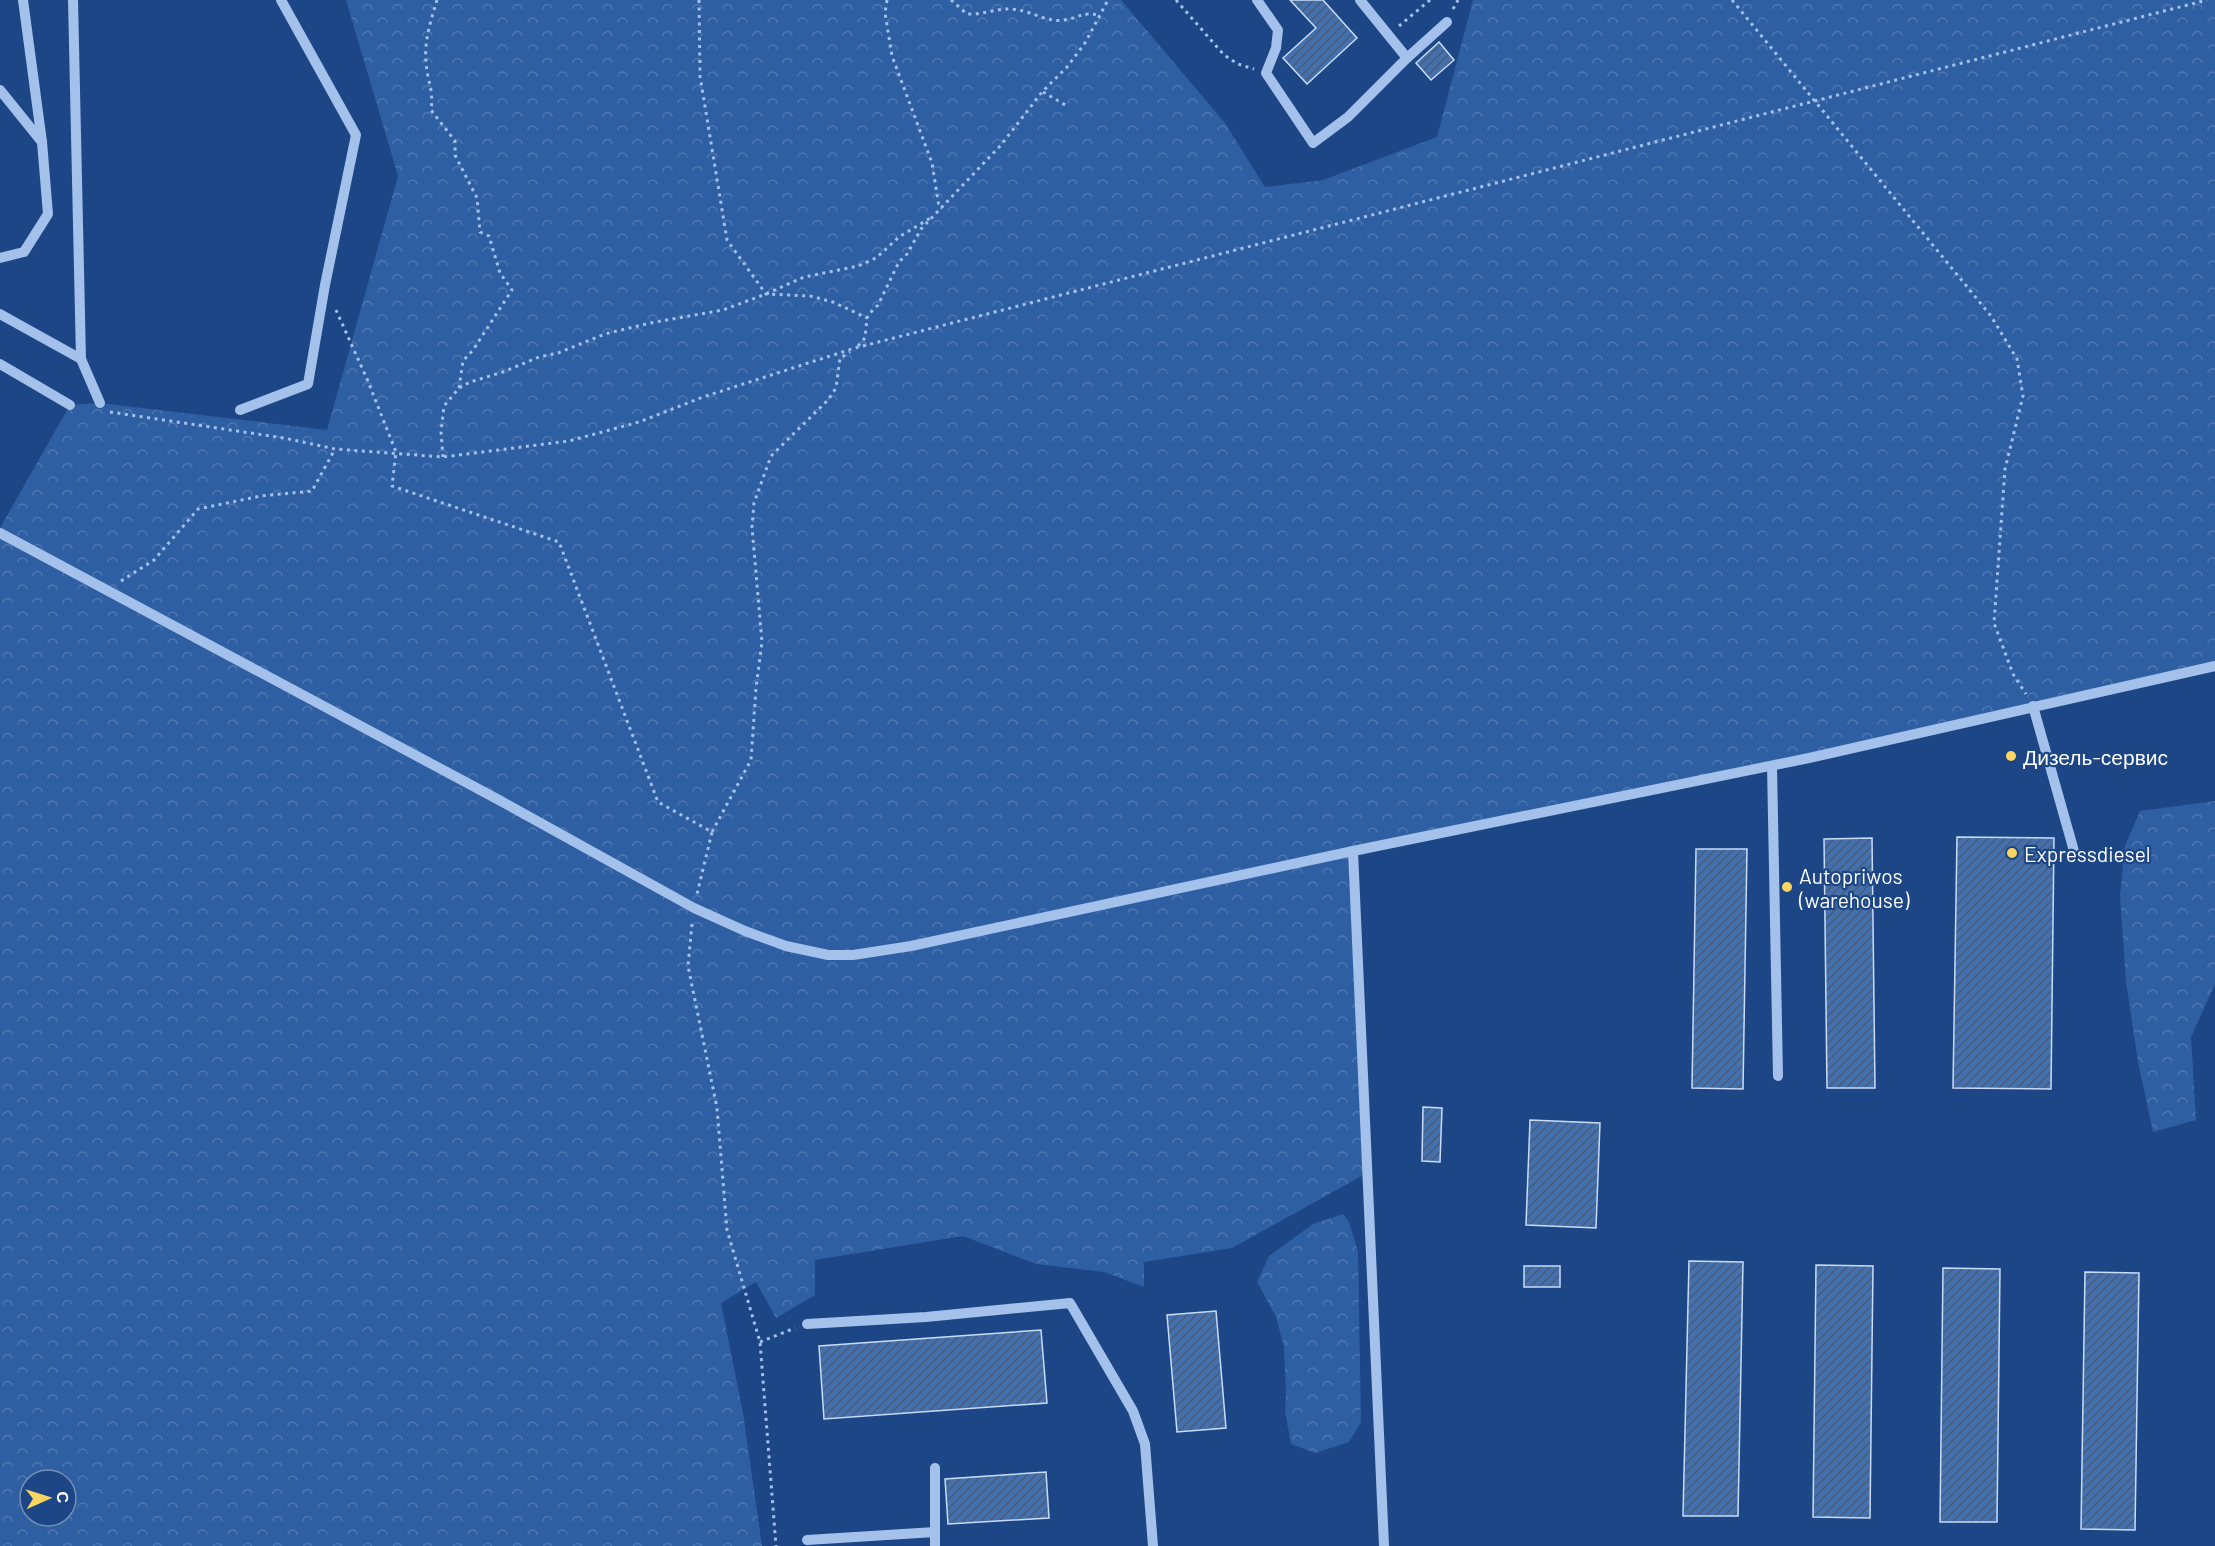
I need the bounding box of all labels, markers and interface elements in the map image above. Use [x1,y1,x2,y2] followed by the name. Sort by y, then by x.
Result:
[2023,744,2168,769] place label: Дизель-сервис
[2004,749,2018,763] marker: Дизель-сервис
[2024,841,2151,866] place label: Expressdiesel
[2005,846,2019,860] marker: Expressdiesel
[1798,863,1910,912] place label: Autopriwos (warehouse)
[1780,880,1794,894] marker: Autopriwos (warehouse)
[18,1468,78,1528] north arrow
[54,1491,73,1504] text: С

